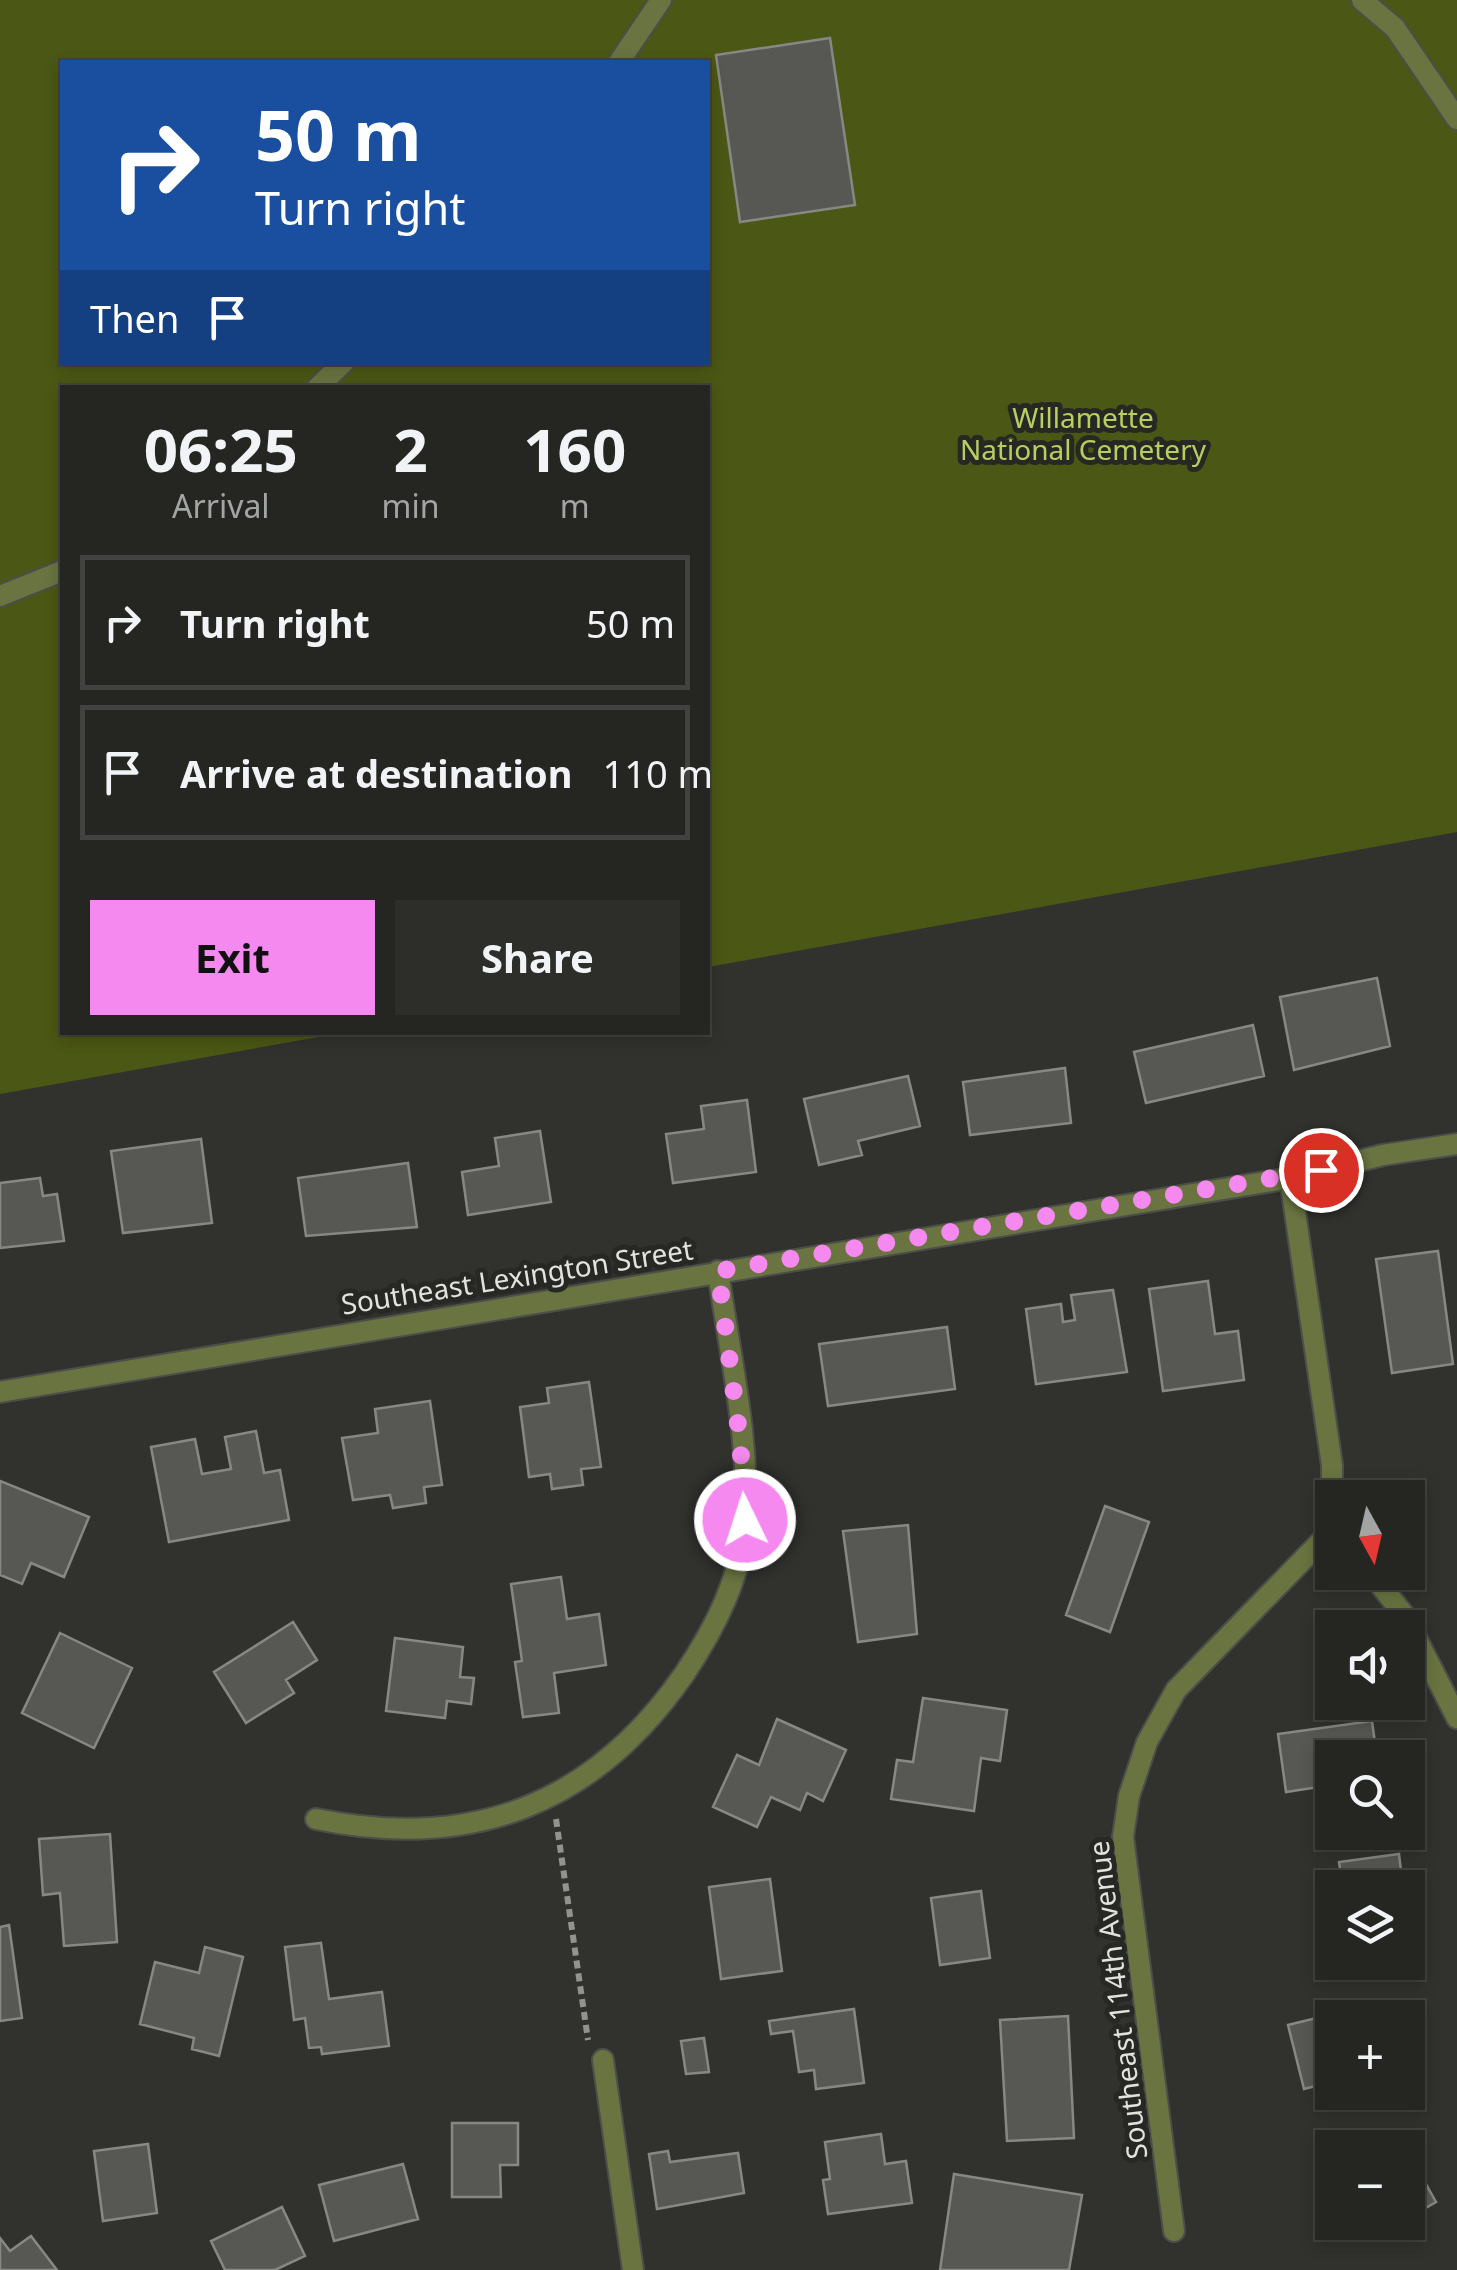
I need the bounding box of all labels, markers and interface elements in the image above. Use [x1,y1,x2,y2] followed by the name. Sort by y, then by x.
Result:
[255,86,422,182] text: 50 m
[90,100,220,230] icon: right
[255,177,466,238] text: Turn right
[200,290,255,345] icon: arrive
[90,292,180,344] text: Then
[960,398,1207,468] park label: Willamette National Cemetery
[144,408,298,490] text: 06:25
[393,408,428,490] text: 2
[523,408,626,490] text: 160
[172,484,270,527] text: Arrival
[382,484,440,527] text: min
[560,484,590,527] text: m
[95,595,150,650] icon: right
[180,597,370,649] text: Turn right
[586,597,675,649] text: 50 m
[95,745,150,800] icon: arrive
[180,747,572,799] text: Arrive at destination
[602,747,713,799] text: 110 m
[90,900,375,1015] button: Exit
[395,900,680,1015] button: Share
[1279,1128,1364,1213] pin
[1294,1143,1349,1198] icon: arrive
[338,1229,695,1323] street label: Southeast Lexington Street
[693,1468,797,1572] position arrow
[1315,1480,1425,1590] north arrow
[1315,1480,1425,2240] map controls
[1315,1610,1425,1720] button: sound
[1315,1740,1425,1850] button: search
[1079,1839,1155,2161] street label: Southeast 114th Avenue
[1315,1870,1425,1980] button: layers
[1315,2000,1425,2110] button: +
[1315,2130,1425,2240] button: −

